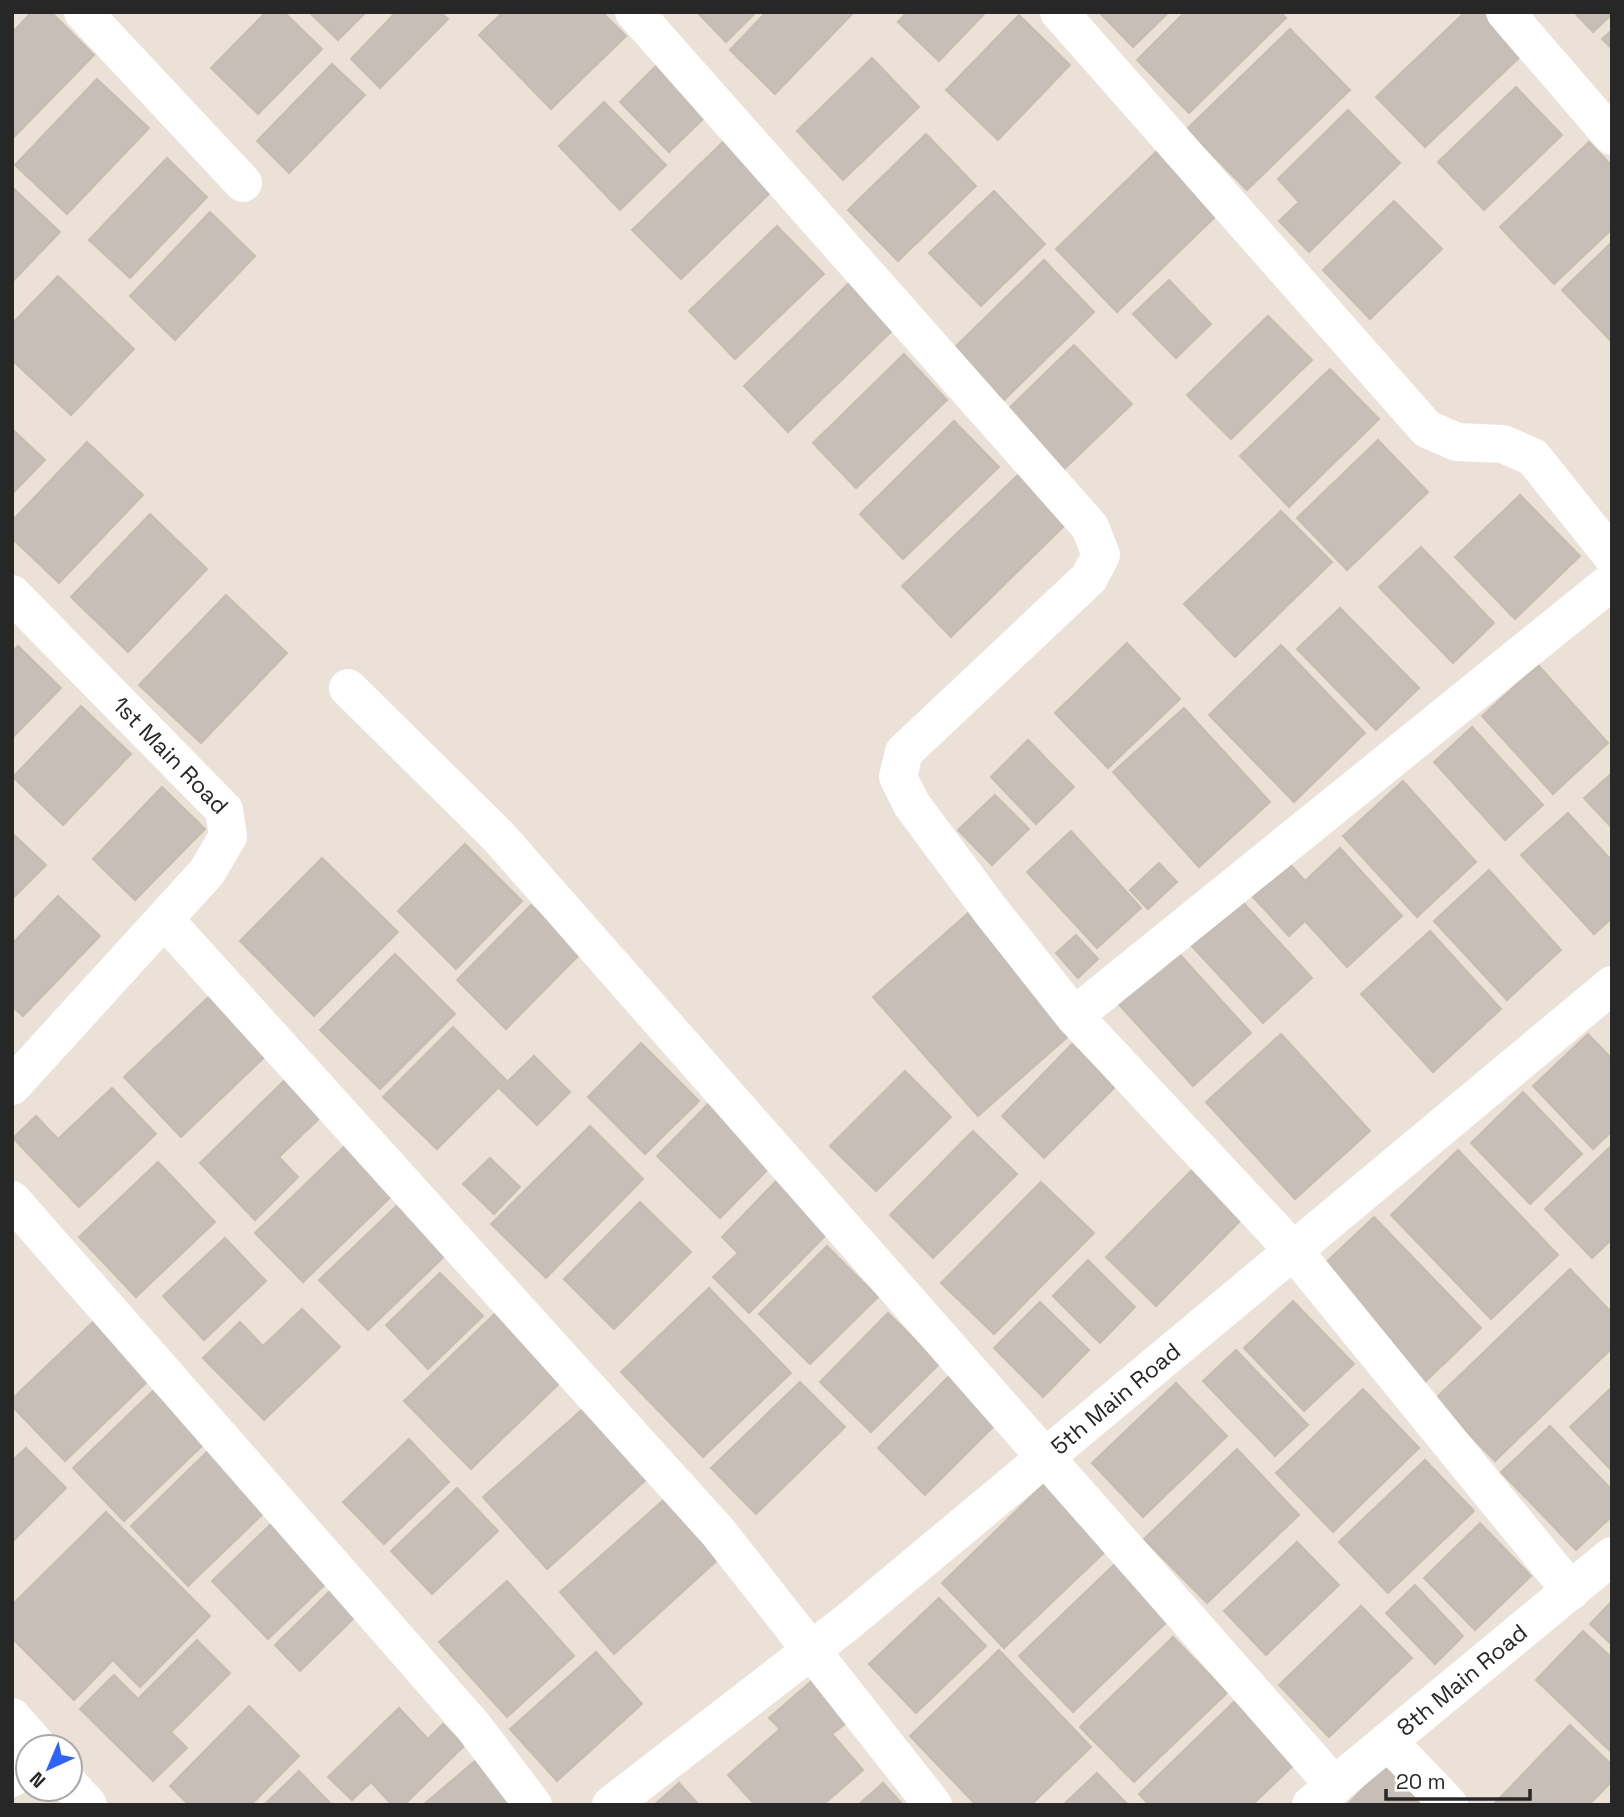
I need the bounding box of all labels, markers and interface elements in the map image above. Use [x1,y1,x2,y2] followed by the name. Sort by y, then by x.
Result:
[106,690,235,820] street label: 1st Main Road
[1045,1336,1187,1461] street label: 5th Main Road
[1391,1617,1533,1743] street label: 8th Main Road
[14,1733,84,1803] north arrow
[1386,1758,1530,1802] scale bar
[24,1766,51,1793] text: N
[1396,1768,1446,1795] text: 20 m

